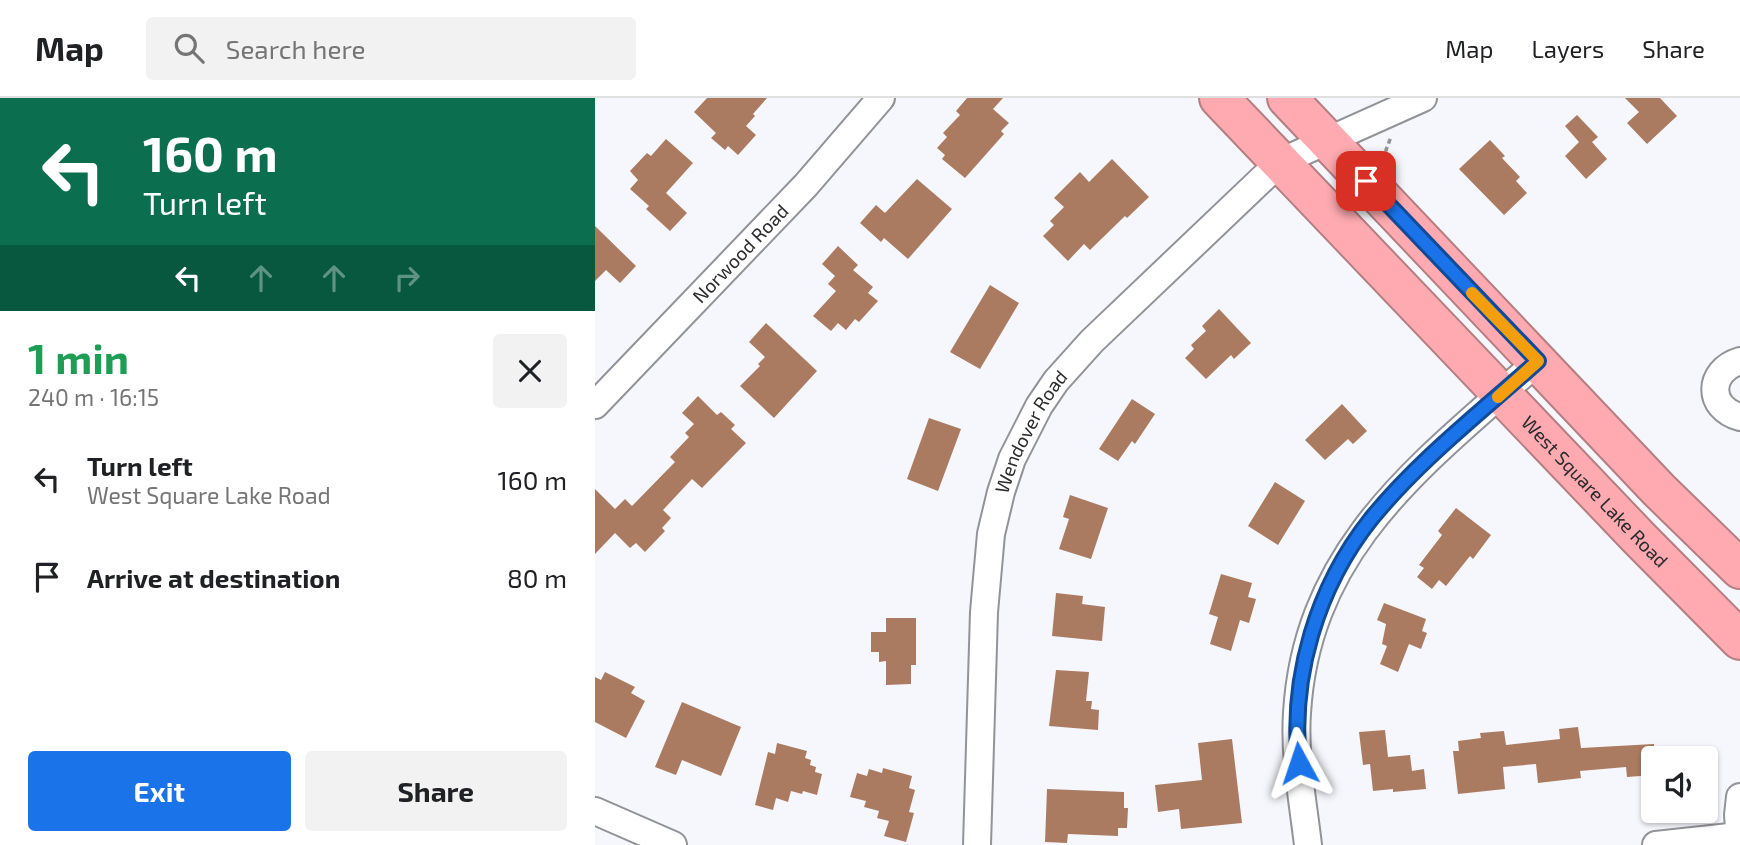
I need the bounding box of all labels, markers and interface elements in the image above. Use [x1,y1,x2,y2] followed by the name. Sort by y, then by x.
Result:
[146,17,636,80] search box
[35,28,104,68] text: Map
[170,29,208,67] icon: search
[226,33,365,64] text: Search here
[1445,34,1493,63] text: Map
[1531,34,1604,63] text: Layers
[1642,34,1705,63] text: Share
[143,123,278,182] text: 160 m
[28,126,119,217] icon: left
[1336,151,1396,211] pin
[1347,162,1385,200] icon: arrive
[143,183,267,221] text: Turn left
[687,199,793,307] street label: Norwood Road
[169,259,207,297] icon: left
[242,259,280,297] icon: ahead
[315,259,353,297] icon: ahead
[388,259,426,297] icon: right
[28,332,129,382] text: 1 min
[493,334,567,408] button: close
[989,365,1071,496] street label: Wendover Road
[28,383,159,411] text: 240 m · 16:15
[1517,410,1673,572] street label: West Square Lake Road
[87,450,193,481] text: Turn left
[28,460,66,498] icon: left
[498,464,567,495] text: 160 m
[87,481,331,509] text: West Square Lake Road
[28,558,66,596] icon: arrive
[87,562,340,593] text: Arrive at destination
[507,562,567,593] text: 80 m
[1262,726,1336,800] position arrow
[1641,746,1718,823] map controls
[1641,746,1718,823] button: sound
[28,751,291,831] button: Exit
[305,751,567,831] button: Share

